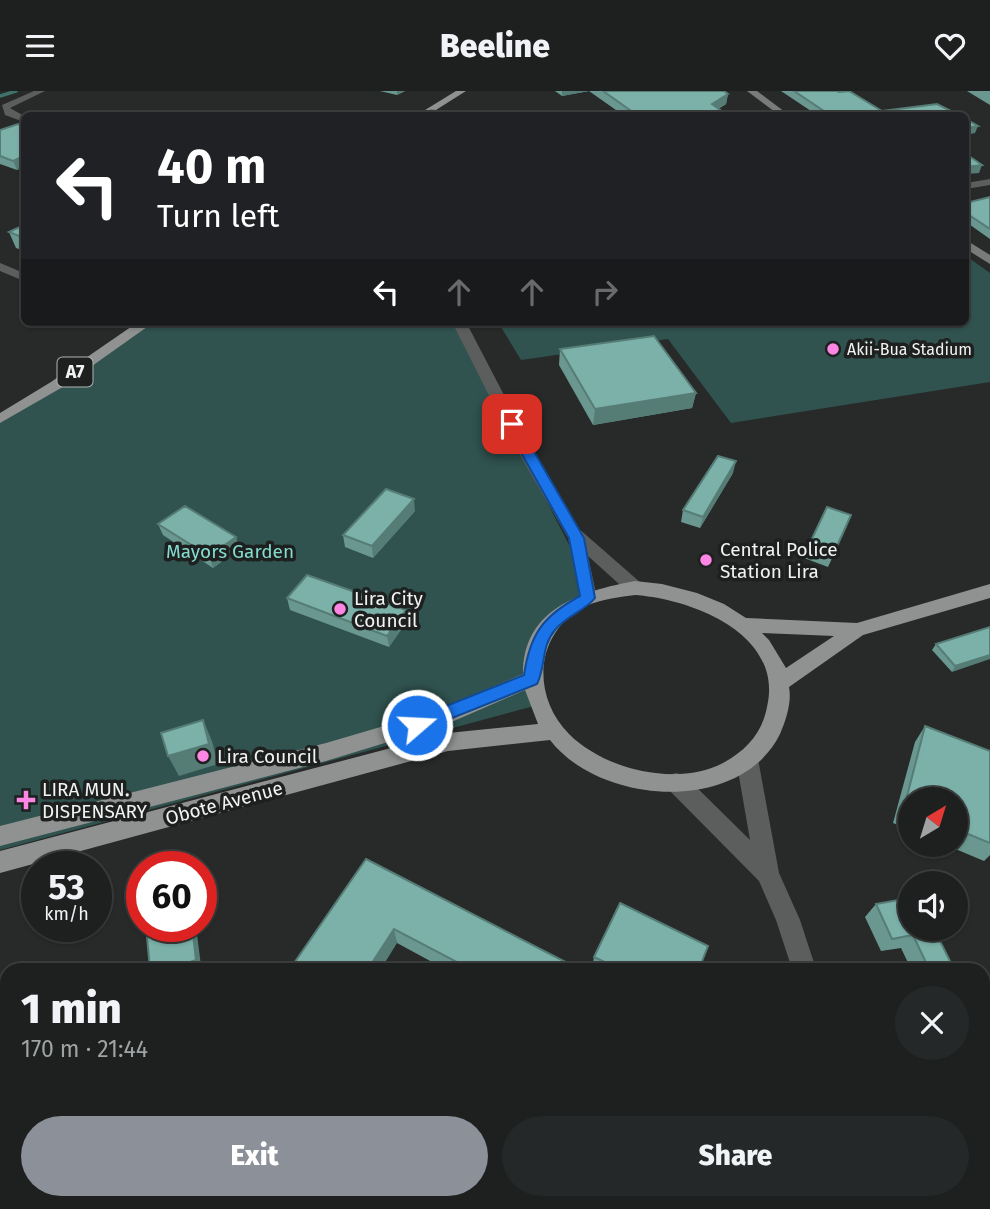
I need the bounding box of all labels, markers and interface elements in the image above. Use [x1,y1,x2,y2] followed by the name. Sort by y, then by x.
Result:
[21,27,59,65] icon: menu
[440,27,550,65] text: Beeline
[931,27,969,65] icon: heart
[157,137,266,196] text: 40 m
[42,140,133,231] icon: left
[157,197,279,235] text: Turn left
[367,273,405,311] icon: left
[440,273,478,311] icon: ahead
[513,273,551,311] icon: ahead
[586,273,624,311] icon: right
[847,340,972,359] place label: Akii-Bua Stadium
[825,341,841,357] marker: Akii-Bua Stadium
[57,358,92,387] road number: A7
[482,394,542,454] pin
[493,405,531,443] icon: arrive
[720,538,838,583] place label: Central Police Station Lira
[166,540,294,563] park label: Mayors Garden
[698,552,714,568] marker: Central Police Station Lira
[354,587,424,632] place label: Lira City Council
[332,601,348,617] marker: Lira City Council
[380,688,454,762] position arrow
[217,745,318,768] place label: Lira Council
[195,748,211,764] marker: Lira Council
[163,776,285,830] street label: Obote Avenue
[42,778,148,823] place label: LIRA MUN. DISPENSARY
[898,787,968,857] north arrow
[898,787,968,941] map controls
[16,790,36,810] marker: LIRA MUN. DISPENSARY
[126,851,217,942] speed limit sign: 60
[48,866,85,908] text: 53
[898,871,968,941] button: sound
[44,903,89,925] text: km/h
[21,984,122,1034] text: 1 min
[895,986,969,1060] button: close
[21,1035,148,1063] text: 170 m · 21:44
[21,1116,488,1196] button: Exit
[502,1116,969,1196] button: Share

